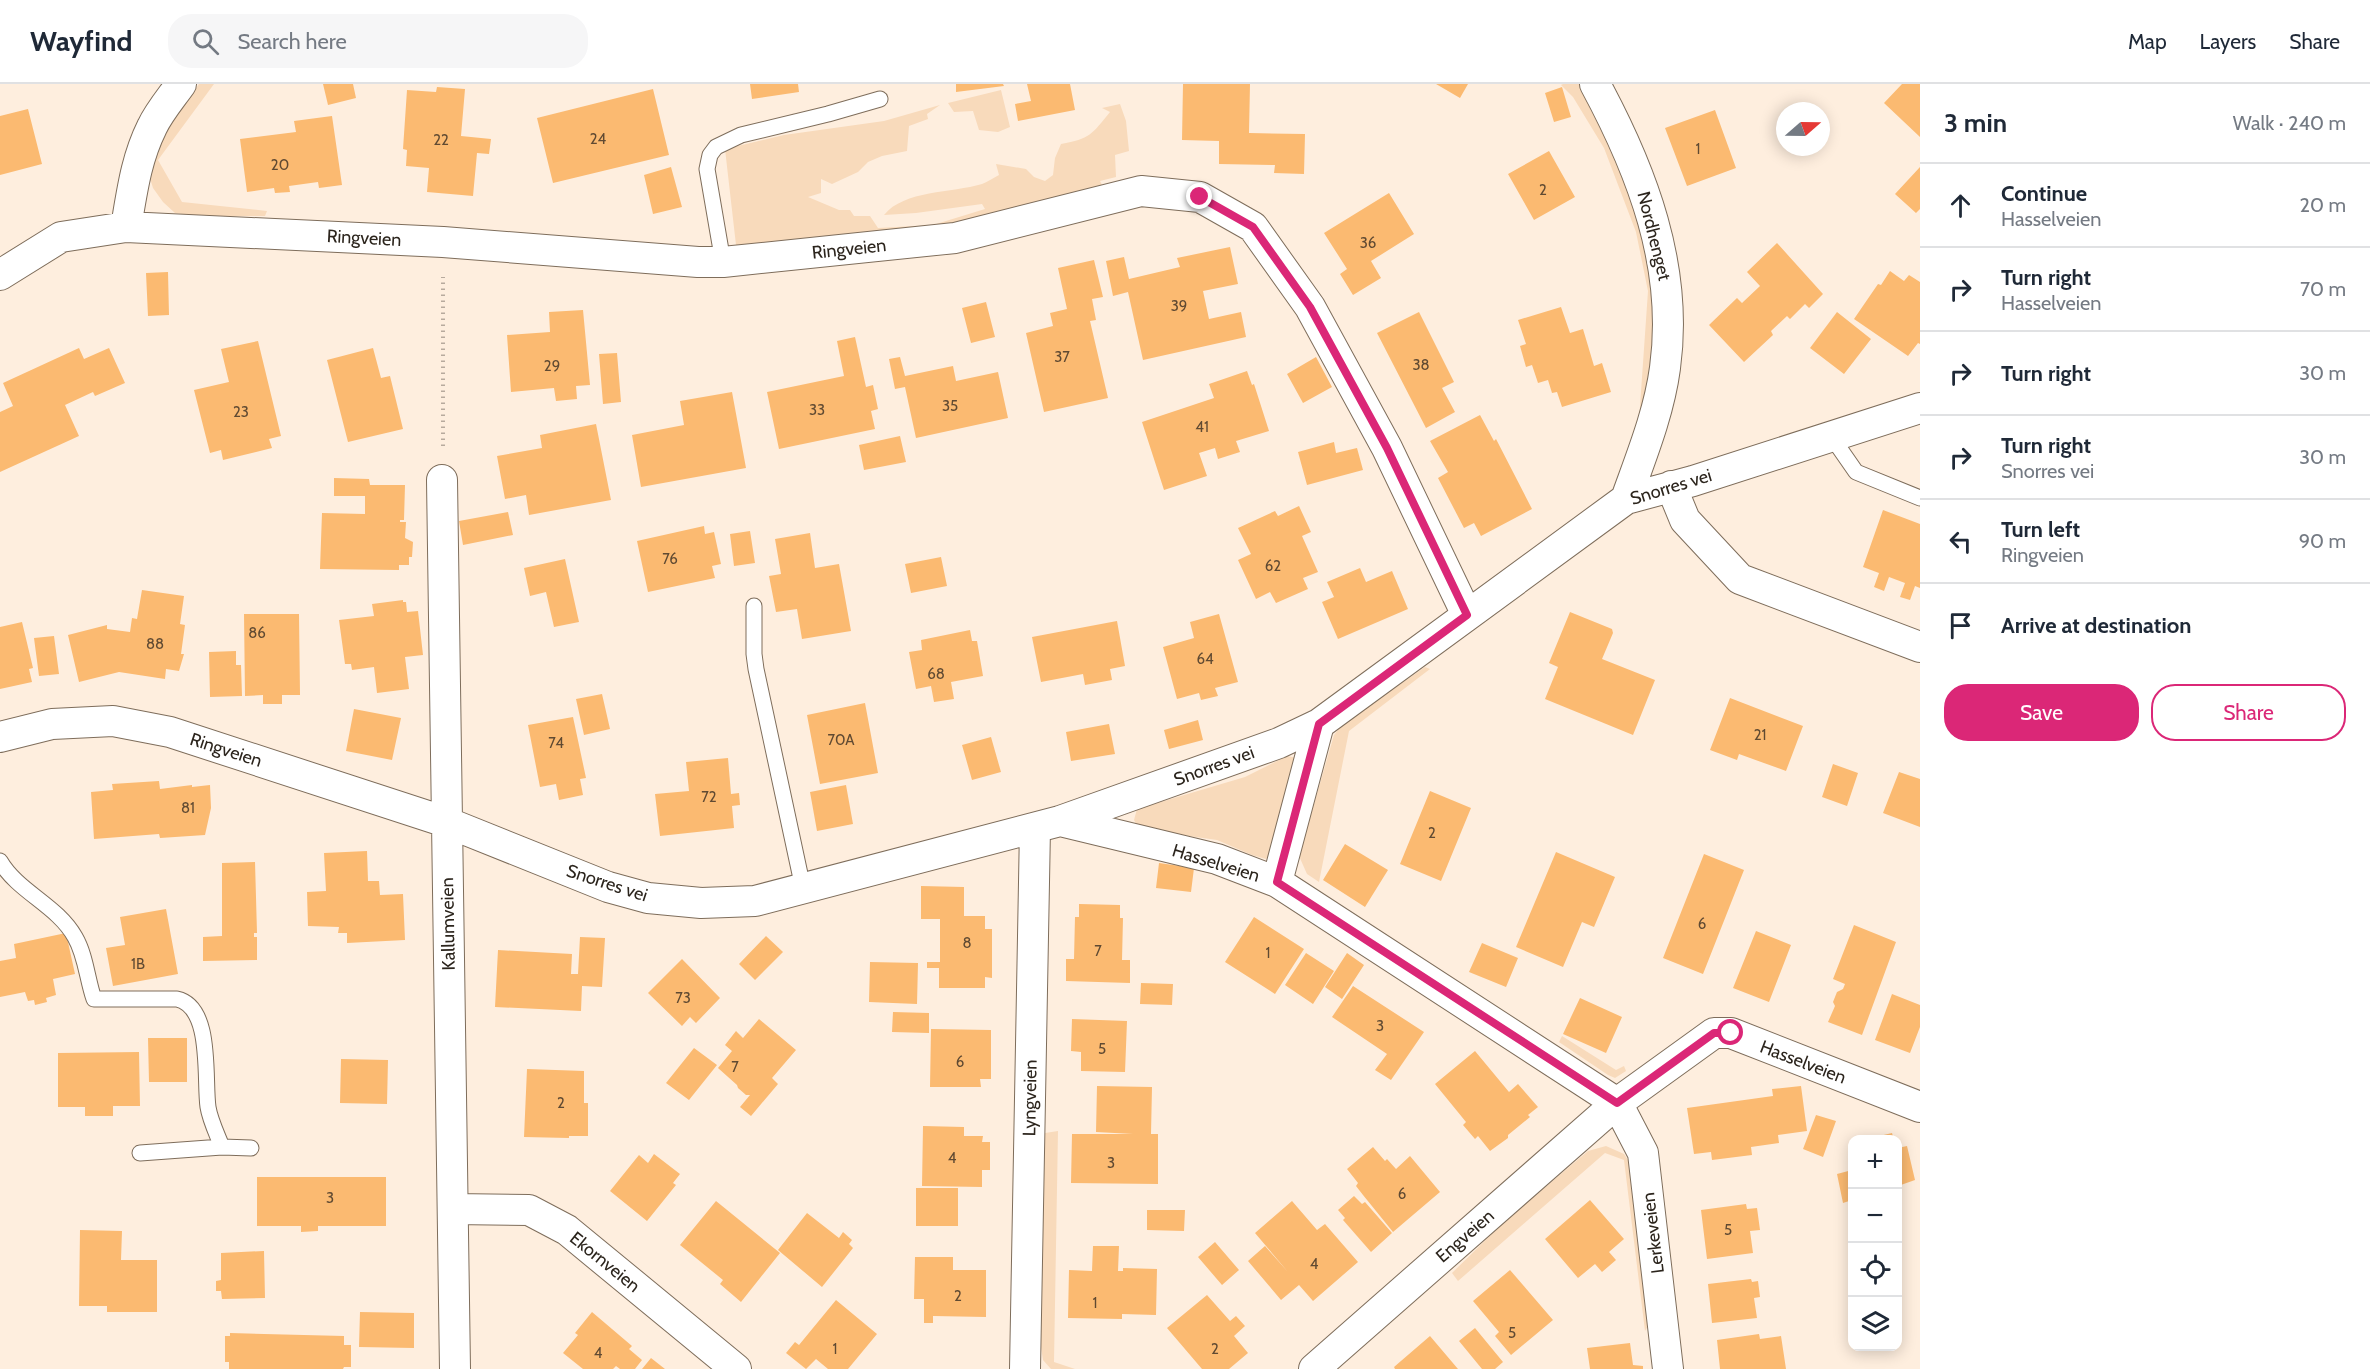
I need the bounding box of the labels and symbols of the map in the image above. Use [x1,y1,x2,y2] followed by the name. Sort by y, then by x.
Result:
[1776,102,1830,156] north arrow
[590,130,607,148] house number: 24
[433,131,449,149] house number: 22
[1696,140,1700,158] house number: 1
[271,156,289,174] house number: 20
[1539,181,1547,199] house number: 2
[1186,183,1212,209] route end
[1632,189,1676,283] street label: Nordhenget
[326,225,402,251] street label: Ringveien
[811,234,887,264] street label: Ringveien
[1360,234,1376,252] house number: 36
[1171,297,1187,315] house number: 39
[1054,348,1070,366] house number: 37
[1412,356,1430,374] house number: 38
[544,357,560,375] house number: 29
[942,397,958,415] house number: 35
[809,401,825,419] house number: 33
[233,403,249,421] house number: 23
[1195,418,1209,436] house number: 41
[1628,464,1714,510] street label: Snorres vei
[662,550,678,568] house number: 76
[1265,557,1281,575] house number: 62
[248,624,266,642] house number: 86
[146,635,164,653] house number: 88
[1196,650,1214,668] house number: 64
[927,665,945,683] house number: 68
[1754,726,1766,744] house number: 21
[187,728,265,772] street label: Ringveien
[828,731,855,749] house number: 70A
[548,734,564,752] house number: 74
[1171,741,1257,791] street label: Snorres vei
[701,788,717,806] house number: 72
[181,799,195,817] house number: 81
[1428,824,1436,842] house number: 2
[1170,839,1262,887] street label: Hasselveien
[564,860,650,906] street label: Snorres vei
[436,877,460,971] street label: Kallumveien
[1698,915,1706,933] house number: 6
[962,934,972,952] house number: 8
[1094,942,1102,960] house number: 7
[1266,944,1270,962] house number: 1
[131,955,145,973] house number: 1B
[675,989,691,1007] house number: 73
[1376,1017,1384,1035] house number: 3
[1717,1019,1743,1045] route start
[1757,1036,1849,1088] street label: Hasselveien
[1098,1040,1106,1058] house number: 5
[956,1053,964,1071] house number: 6
[731,1058,739,1076] house number: 7
[1018,1059,1042,1137] street label: Lyngveien
[557,1094,565,1112] house number: 2
[948,1149,957,1167] house number: 4
[1107,1154,1115,1172] house number: 3
[1398,1185,1406,1203] house number: 6
[326,1189,334,1207] house number: 3
[1637,1191,1669,1275] street label: Lerkeveien
[1431,1205,1499,1267] street label: Engveien
[1724,1221,1732,1239] house number: 5
[565,1227,645,1297] street label: Ekornveien
[1310,1255,1319,1273] house number: 4
[954,1287,962,1305] house number: 2
[1093,1294,1097,1312] house number: 1
[1508,1324,1516,1342] house number: 5
[833,1340,837,1358] house number: 1
[1211,1340,1219,1358] house number: 2
[594,1344,603,1362] house number: 4

